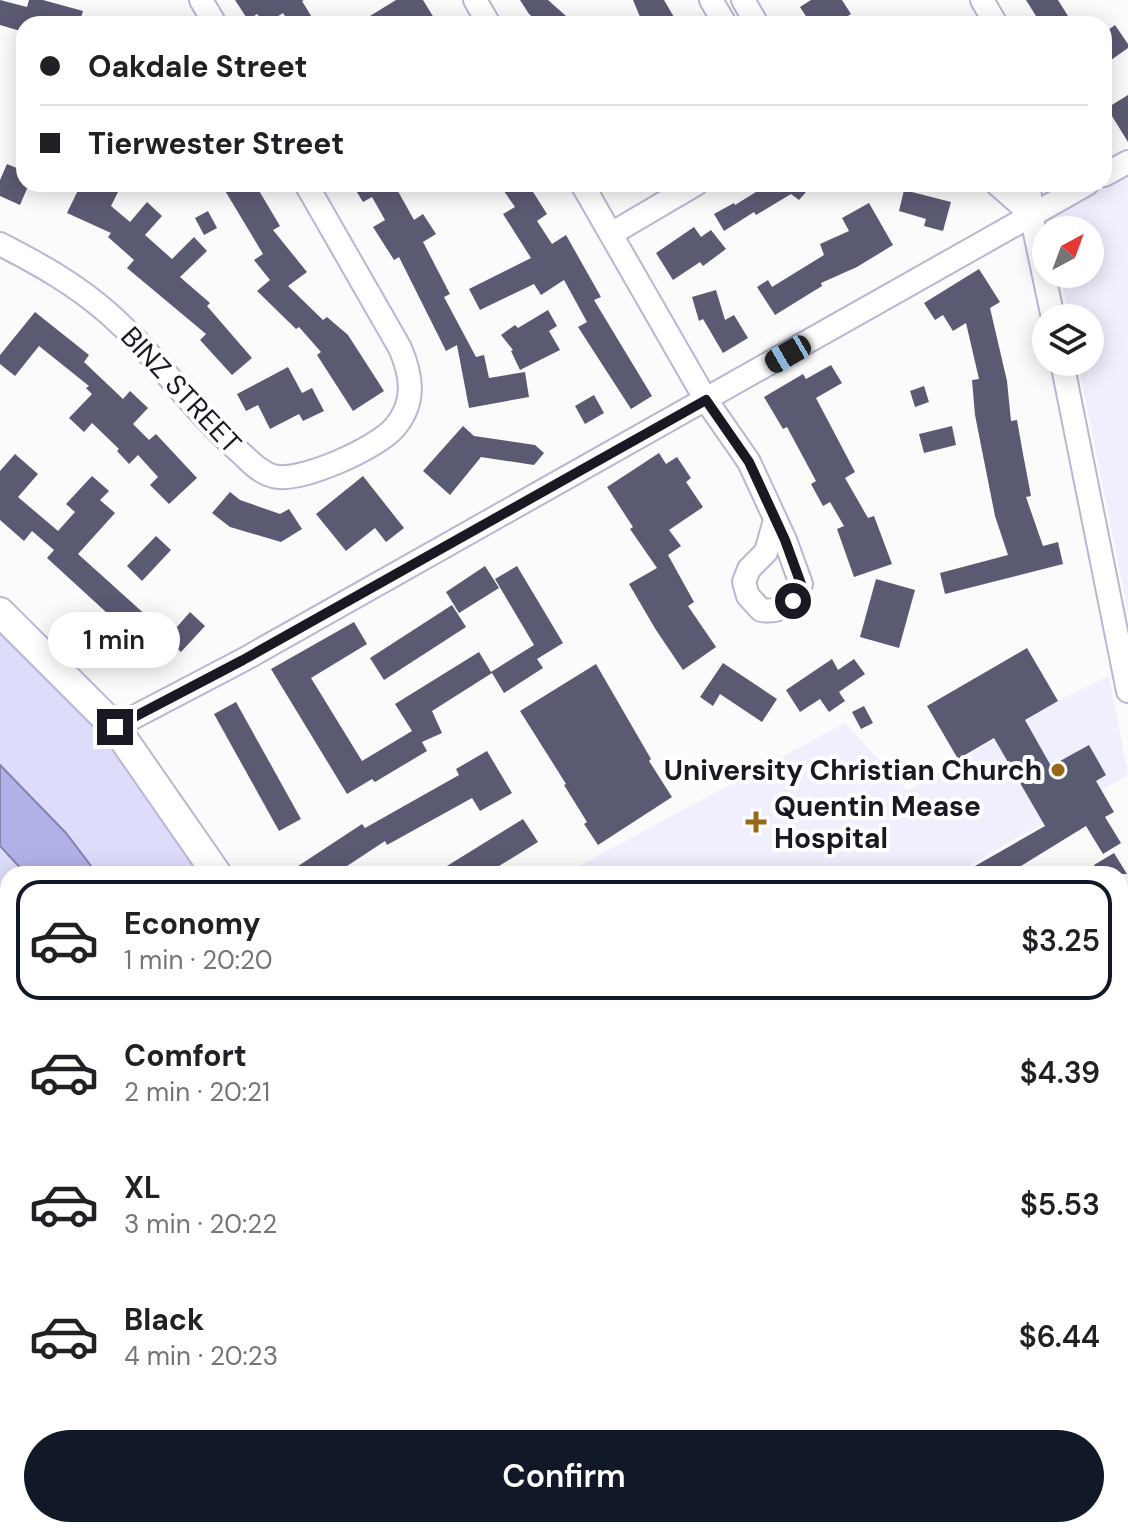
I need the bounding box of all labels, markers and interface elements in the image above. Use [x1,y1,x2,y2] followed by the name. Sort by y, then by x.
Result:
[88,47,308,86] text: Oakdale Street
[88,124,344,163] text: Tierwester Street
[1032,216,1104,288] north arrow
[1032,216,1104,376] map controls
[1032,304,1104,376] button: layers
[113,319,249,461] street label: BINZ STREET
[761,332,815,376] car
[775,583,811,619] route start
[49,611,181,667] callout: 1 min
[83,623,145,657] text: 1 min
[97,709,133,745] route end
[664,752,1042,789] place label: University Christian Church
[1049,761,1067,779] marker: University Christian Church
[774,788,981,857] place label: Quentin Mease Hospital
[745,811,767,833] marker: Quentin Mease Hospital
[28,904,100,976] icon: car
[124,904,261,943] text: Economy
[1021,921,1100,960] text: $3.25
[124,943,273,977] text: 1 min · 20:20
[28,1036,100,1108] icon: car
[124,1036,247,1075] text: Comfort
[1020,1053,1100,1092] text: $4.39
[124,1075,270,1109] text: 2 min · 20:21
[28,1168,100,1240] icon: car
[124,1168,161,1207] text: XL
[1020,1185,1100,1224] text: $5.53
[124,1207,277,1241] text: 3 min · 20:22
[28,1300,100,1372] icon: car
[124,1300,204,1339] text: Black
[1019,1317,1100,1356] text: $6.44
[124,1339,278,1373] text: 4 min · 20:23
[24,1430,1104,1522] button: Confirm

